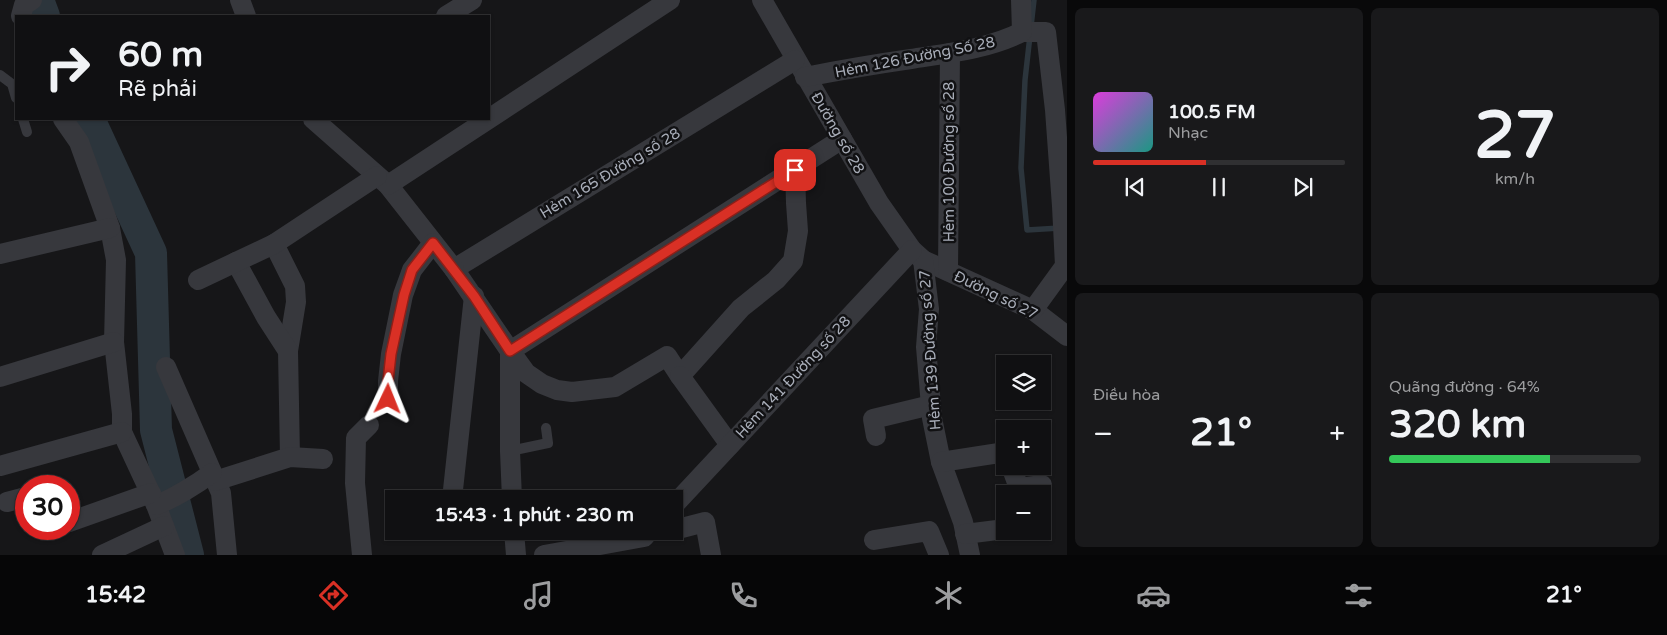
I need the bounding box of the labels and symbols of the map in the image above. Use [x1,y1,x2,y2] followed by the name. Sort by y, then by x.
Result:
[833,33,997,81] street label: Hẻm 126 Đường Số 28
[940,82,958,242] street label: Hẻm 100 Đường số 28
[807,89,869,177] street label: Đường số 28
[537,124,683,222] street label: Hẻm 165 Đường số 28
[774,149,816,191] pin
[951,267,1041,323] street label: Đường số 27
[915,269,945,431] street label: Hẻm 139 Đường số 27
[732,312,854,442] street label: Hẻm 141 Đường số 28
[361,372,413,424] position arrow
[15,475,80,540] speed limit sign: 30

